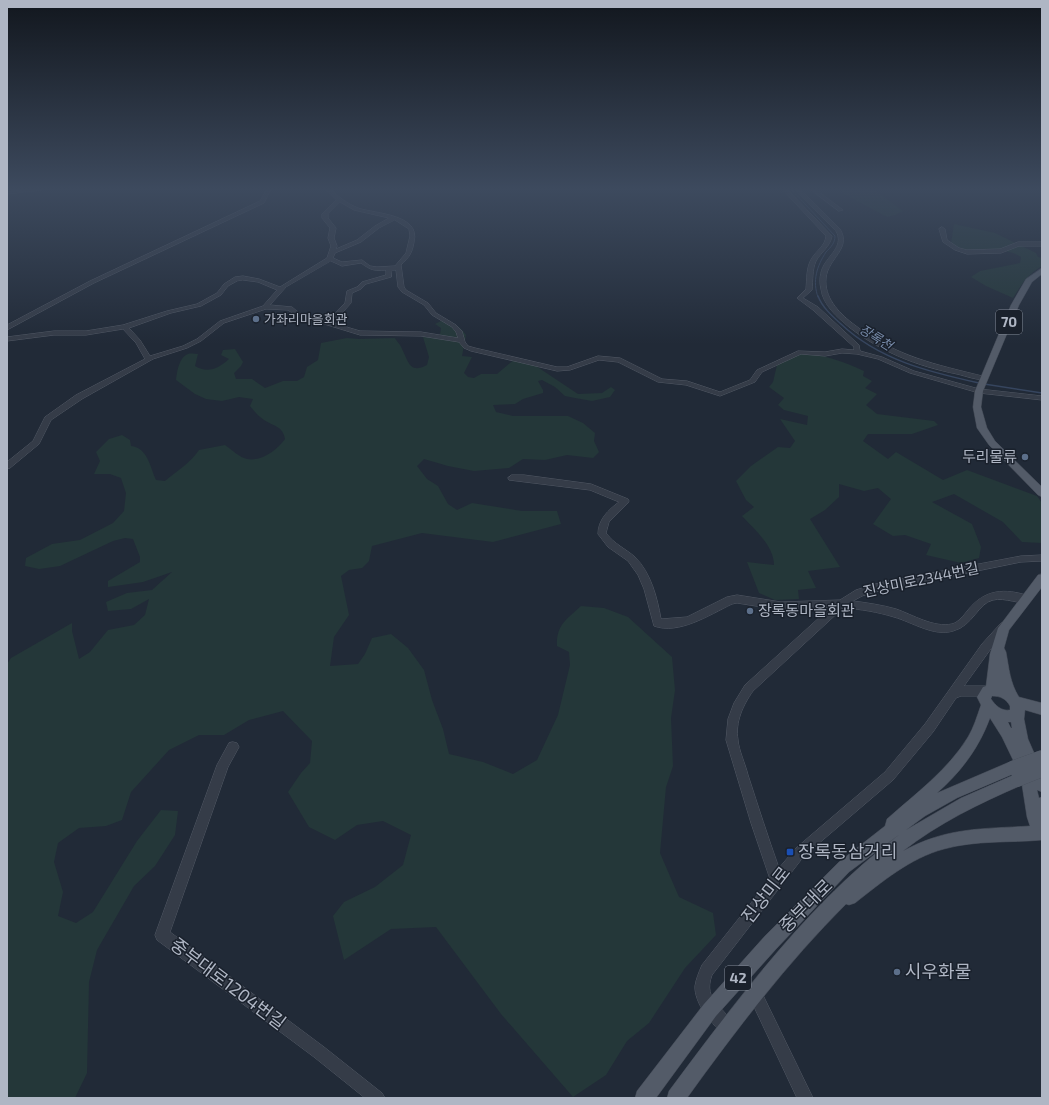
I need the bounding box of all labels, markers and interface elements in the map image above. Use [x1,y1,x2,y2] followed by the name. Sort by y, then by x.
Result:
[996,310,1022,334] road number: 70
[264,311,348,327] place label: 가좌리마을회관
[251,314,261,324] marker: 가좌리마을회관
[857,321,896,354] water label: 장록천
[962,447,1017,465] place label: 두리물류
[1020,452,1030,462] marker: 두리물류
[861,558,980,600] street label: 진상미로2344번길
[758,601,855,619] place label: 장록동마을회관
[745,606,755,616] marker: 장록동마을회관
[798,840,897,862] place label: 장록동삼거리
[785,847,795,857] marker: 장록동삼거리
[736,862,794,927] street label: 진상미로
[774,874,836,936] street label: 중부대로
[167,933,291,1034] street label: 중부대로1204번길
[905,960,971,982] place label: 시우화물
[725,966,751,990] road number: 42
[892,967,902,977] marker: 시우화물

